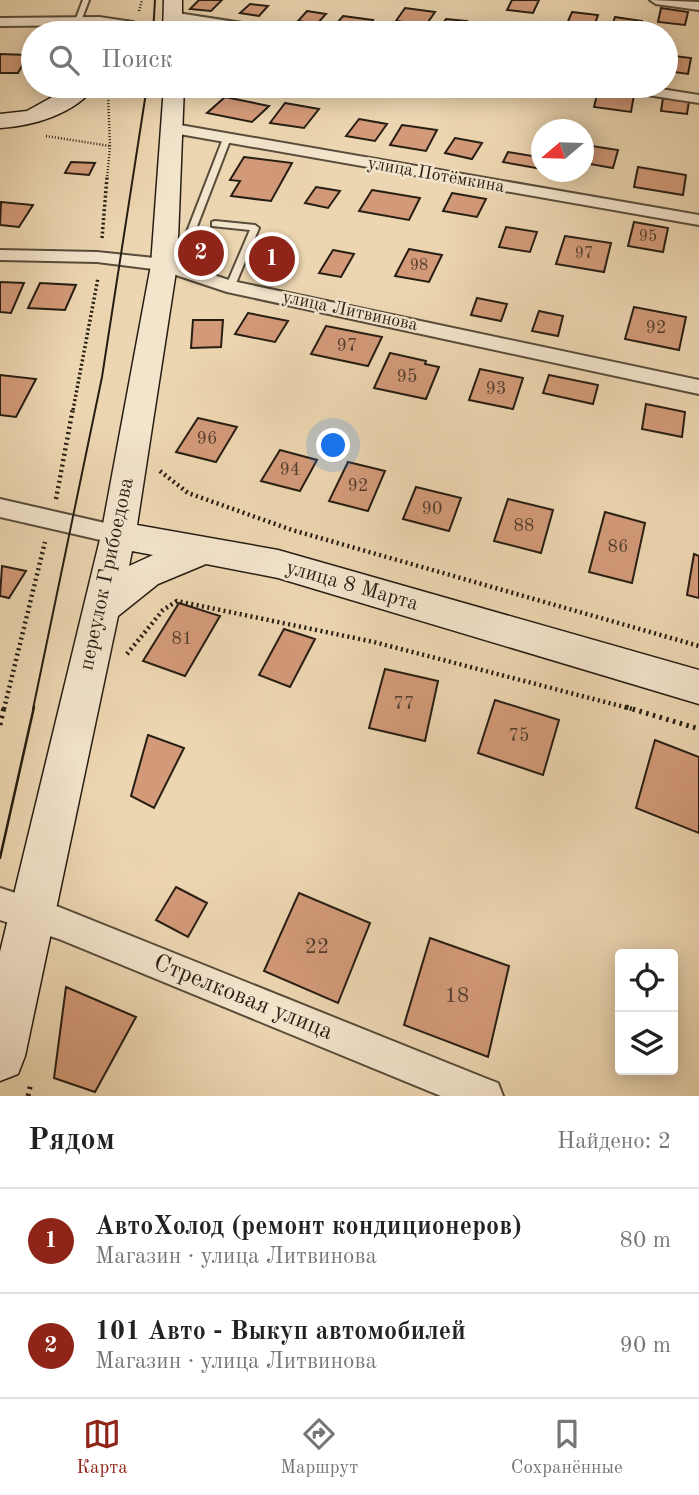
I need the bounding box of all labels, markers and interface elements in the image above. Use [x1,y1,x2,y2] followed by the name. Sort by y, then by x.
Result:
[21,21,678,98] search box
[45,41,83,79] icon: search
[101,47,173,73] text: Поиск
[531,119,594,182] north arrow
[366,154,506,196] street label: улица Потёмкина
[178,227,224,279] pin: 2
[639,229,657,245] house number: 95
[249,233,295,285] pin: 1
[575,246,593,262] house number: 97
[410,258,428,274] house number: 98
[281,288,419,334] street label: улица Литвинова
[646,319,666,337] house number: 92
[337,337,357,355] house number: 97
[397,368,417,386] house number: 95
[486,380,506,398] house number: 93
[316,428,350,462] your location
[197,430,217,448] house number: 96
[280,461,300,479] house number: 94
[76,476,138,672] street label: переулок Грибоедова
[348,477,368,495] house number: 92
[422,500,442,518] house number: 90
[514,517,534,535] house number: 88
[608,538,628,556] house number: 86
[283,557,421,615] street label: улица 8 Марта
[172,630,192,648] house number: 81
[394,695,414,713] house number: 77
[509,727,529,745] house number: 75
[305,937,329,958] house number: 22
[615,949,678,1075] map controls
[615,949,678,1012] button: locate
[150,951,336,1045] street label: Стрелковая улица
[445,986,469,1007] house number: 18
[615,1012,678,1075] button: layers
[28,1126,115,1156] text: Рядом
[557,1130,671,1153] text: Найдено: 2
[95,1214,522,1240] text: АвтоХолод (ремонт кондиционеров)
[44,1229,58,1252] text: 1
[620,1229,671,1252] text: 80 m
[95,1245,377,1268] text: Магазин · улица Литвинова
[95,1319,466,1345] text: 101 Авто - Выкуп автомобилей
[44,1334,58,1357] text: 2
[620,1334,671,1357] text: 90 m
[95,1350,377,1373] text: Магазин · улица Литвинова
[76,1415,128,1480] tab: Карта
[280,1415,358,1480] tab: Маршрут
[511,1415,623,1480] tab: Сохранённые

